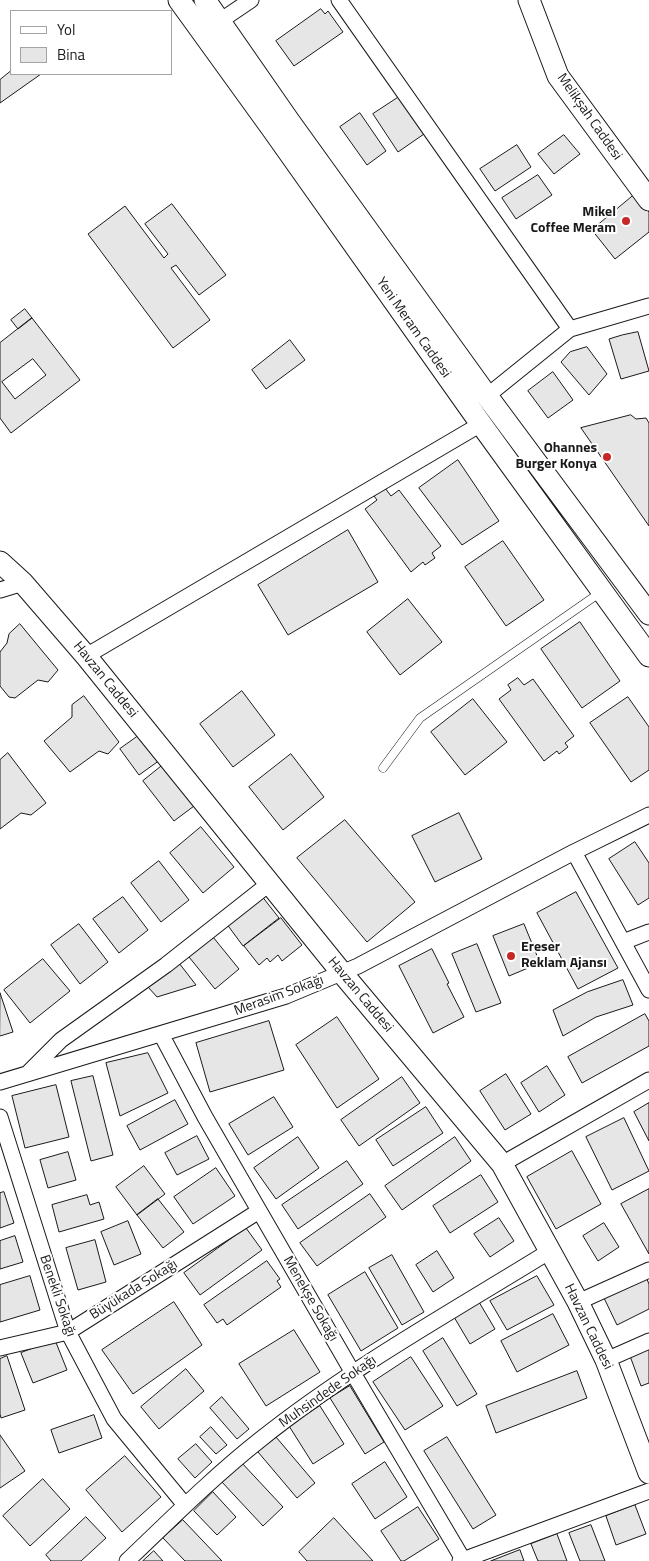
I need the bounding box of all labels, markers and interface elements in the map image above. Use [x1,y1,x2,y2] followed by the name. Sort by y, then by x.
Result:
[10,10,172,75] legend
[57,18,75,41] text: Yol
[57,43,85,66] text: Bina
[553,70,625,164] street label: Melikşah Caddesi
[531,205,616,238] place label: Mikel Coffee Meram
[620,215,632,227] marker: Mikel Coffee Meram
[372,275,454,381] street label: Yeni Meram Caddesi
[515,441,597,474] place label: Ohannes Burger Konya
[601,451,613,463] marker: Ohannes Burger Konya
[69,638,141,722] street label: Havzan Caddesi
[521,940,607,972] place label: Ereser Reklam Ajansı
[505,950,517,962] marker: Ereser Reklam Ajansı
[324,954,396,1036] street label: Havzan Caddesi
[232,972,326,1020] street label: Merasim Sokağı
[35,1253,79,1339] street label: Benekli Sokağı
[279,1253,341,1345] street label: Menekşe Sokağı
[87,1256,181,1324] street label: Büyükada Sokağı
[560,1281,616,1373] street label: Havzan Caddesi
[276,1352,380,1432] street label: Muhsindede Sokağı

